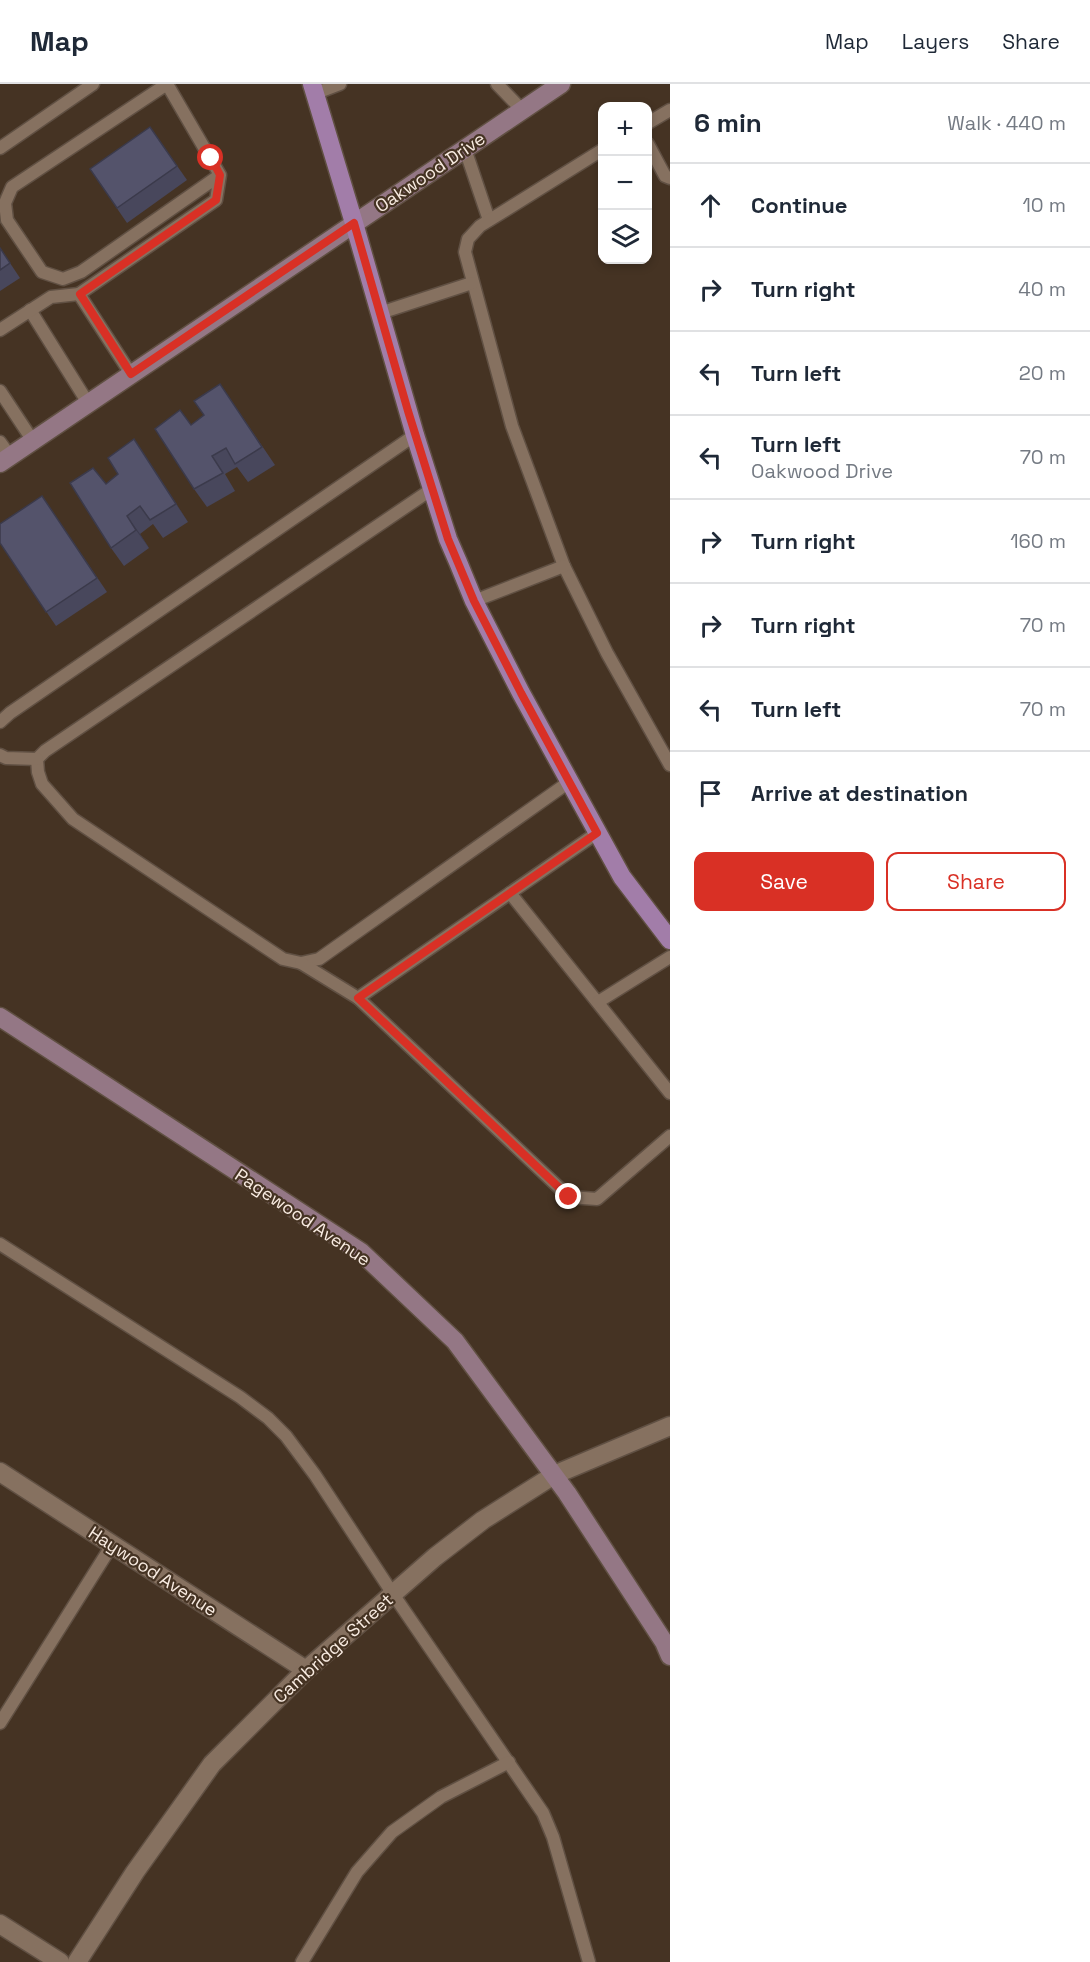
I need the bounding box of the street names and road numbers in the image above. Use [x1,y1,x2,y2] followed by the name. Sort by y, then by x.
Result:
[371,127,489,217] street label: Oakwood Drive
[231,1163,375,1271] street label: Pagewood Avenue
[84,1521,222,1621] street label: Haywood Avenue
[268,1588,398,1708] street label: Cambridge Street

